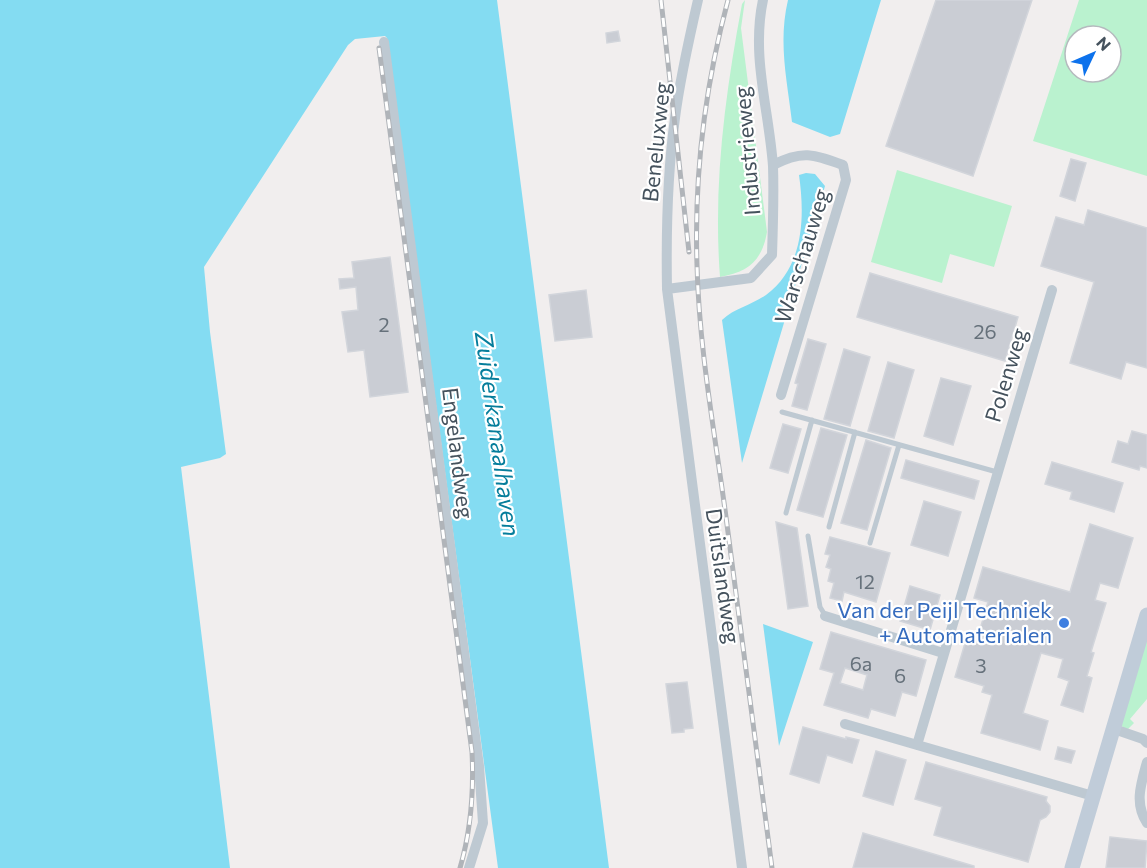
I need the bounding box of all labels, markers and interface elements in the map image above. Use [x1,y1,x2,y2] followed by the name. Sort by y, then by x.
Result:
[1063,24,1123,84] north arrow
[1093,32,1115,54] text: N
[636,81,675,203] street label: Beneluxweg
[727,85,766,217] street label: Industrieweg
[768,185,835,326] street label: Warschauweg
[378,312,390,336] house number: 2
[973,319,997,343] house number: 26
[978,325,1033,425] street label: Polenweg
[470,329,527,538] water label: Zuiderkanaalhaven
[437,386,480,520] street label: Engelandweg
[701,507,746,645] street label: Duitslandweg
[855,569,875,593] house number: 12
[837,596,1052,648] place label: Van der Peijl Techniek + Automaterialen
[1057,616,1071,630] marker: Van der Peijl Techniek + Automaterialen
[850,651,872,675] house number: 6a
[975,653,987,677] house number: 3
[894,663,906,687] house number: 6

